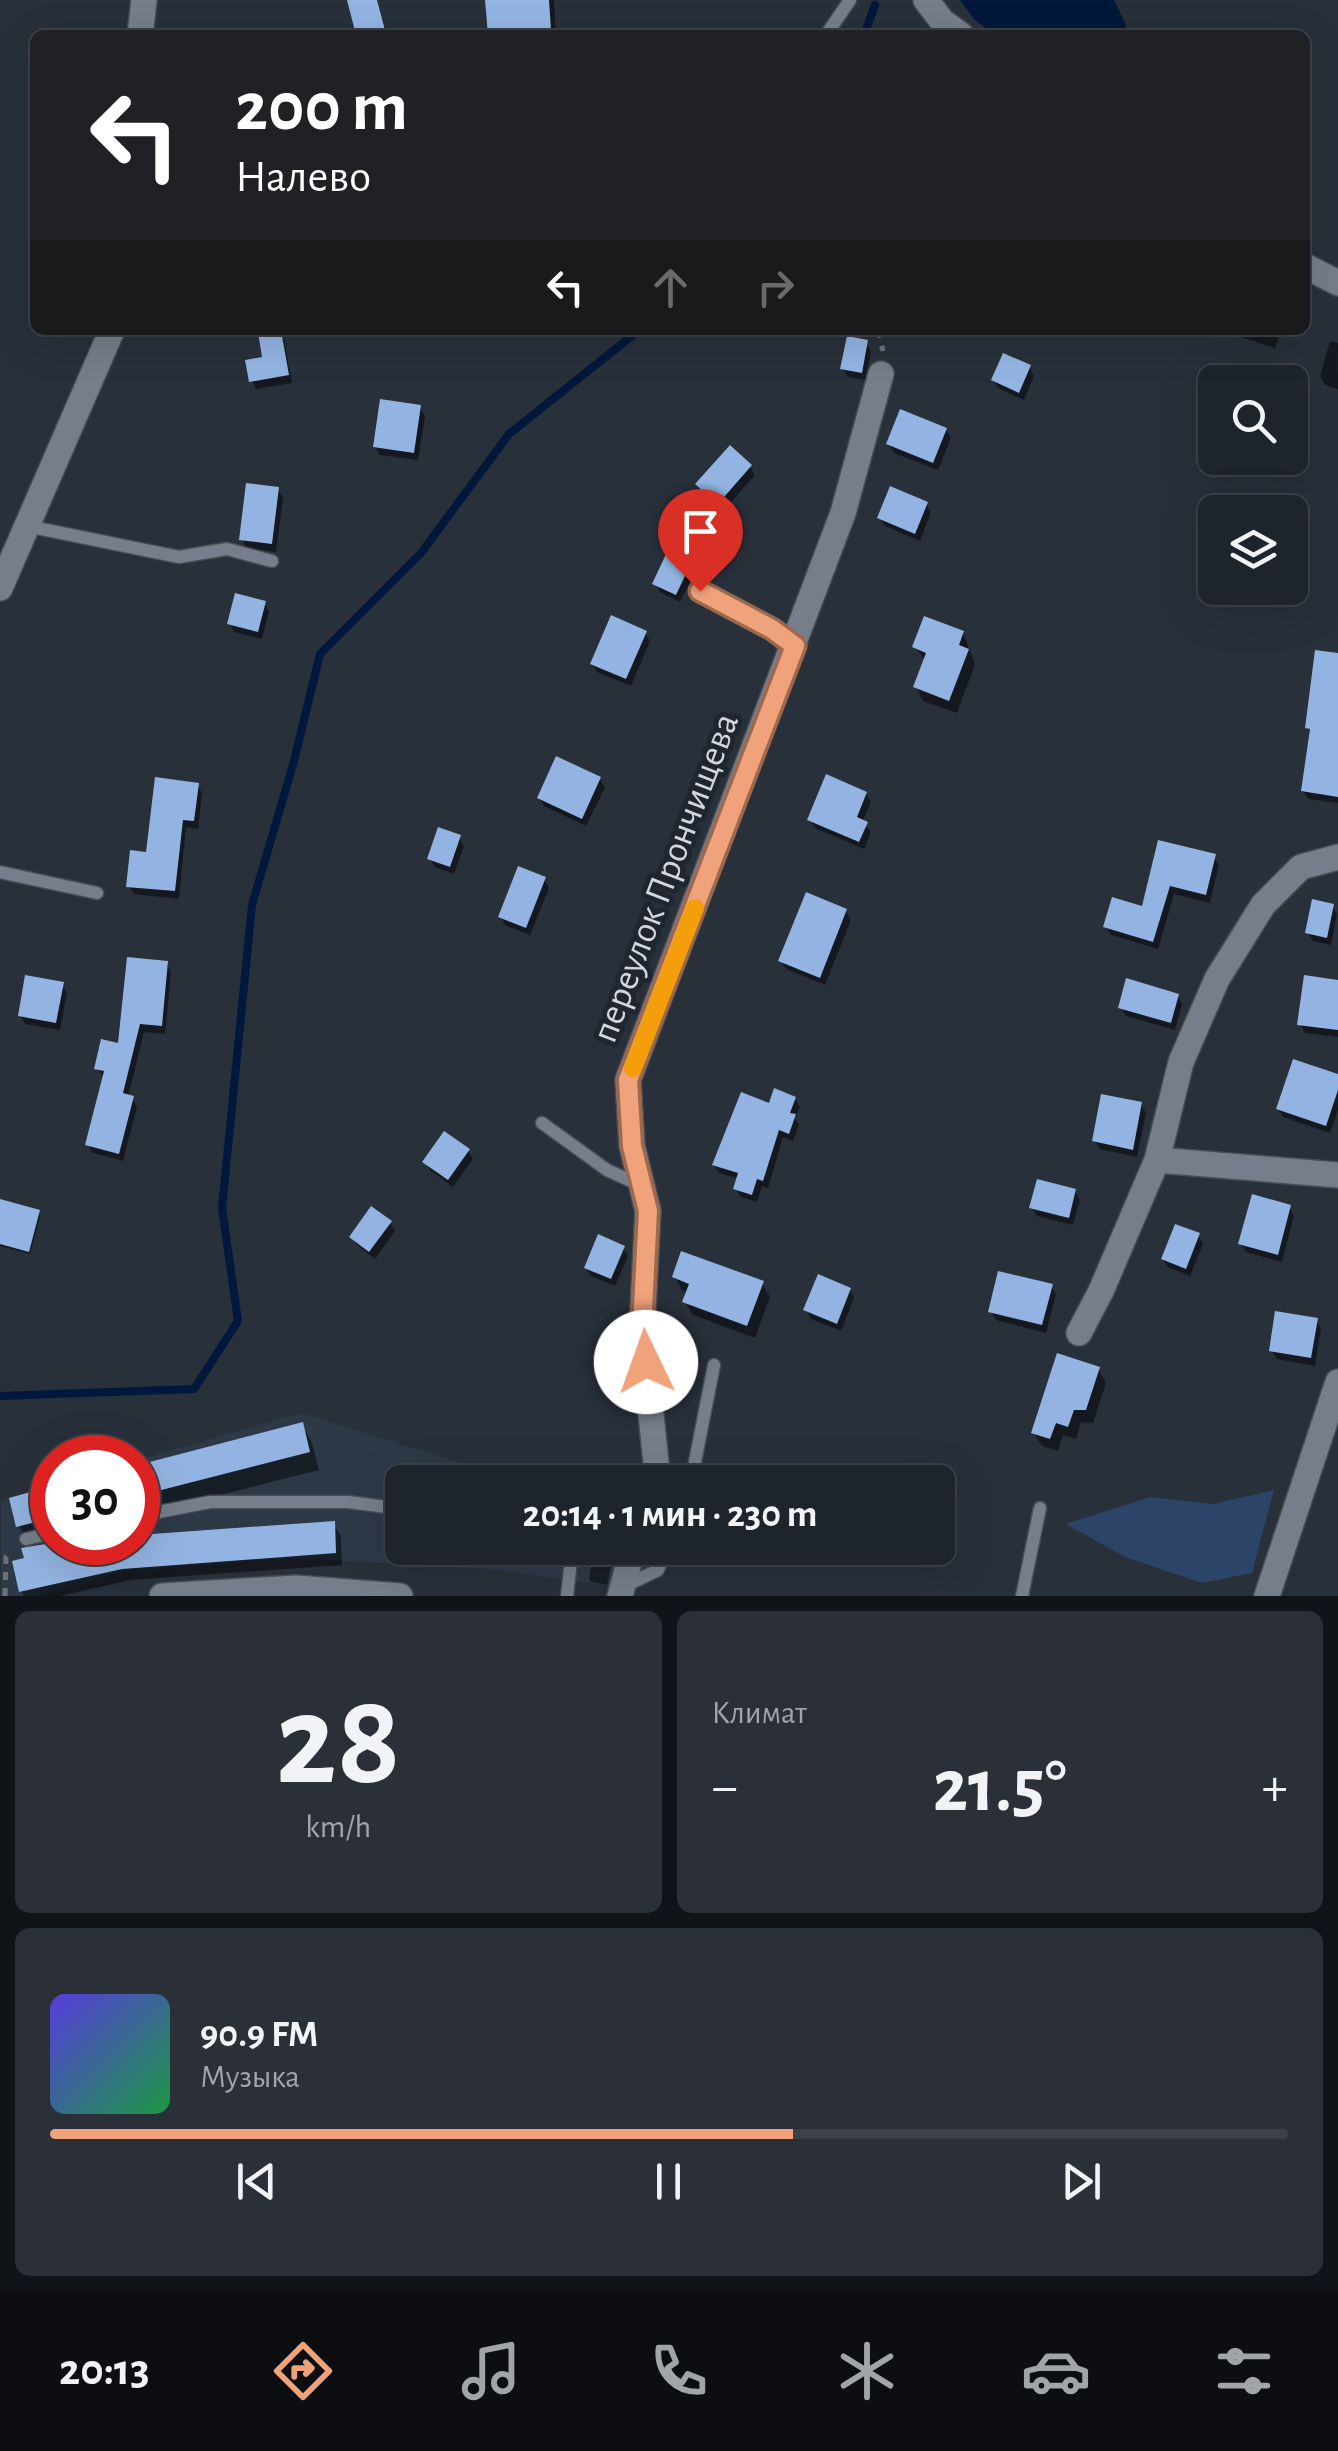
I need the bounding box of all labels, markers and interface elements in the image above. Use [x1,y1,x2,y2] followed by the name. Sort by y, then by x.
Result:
[70,70,200,200] icon: left
[235,73,408,143] text: 200 m
[235,155,371,200] text: Налево
[538,260,593,315] icon: left
[643,260,698,315] icon: ahead
[748,260,803,315] icon: right
[1198,365,1308,605] map controls
[1198,365,1308,475] button: search
[658,489,743,592] pin
[1198,495,1308,605] button: layers
[673,504,728,559] icon: arrive
[586,708,746,1048] street label: переулок Прончищева
[594,1310,698,1414] position arrow
[30,1435,160,1565] speed limit sign: 30
[523,1496,817,1534] text: 20:14 · 1 мин · 230 m
[276,1678,401,1808] text: 28
[712,1697,807,1729] text: Климат
[933,1750,1067,1825] text: 21.5°
[712,1760,738,1815] text: −
[1262,1760,1288,1815] text: +
[305,1811,371,1843] text: km/h
[200,2016,318,2054] text: 90.9 FM
[200,2061,300,2093] text: Музыка
[229,2154,284,2209] icon: previous
[641,2154,696,2209] icon: pause
[1054,2154,1109,2209] icon: next
[268,2336,338,2406] icon: directions
[456,2336,526,2406] icon: music
[644,2336,714,2406] icon: phone
[832,2336,902,2406] icon: climate
[1021,2336,1091,2406] icon: car
[1209,2336,1279,2406] icon: filters
[59,2348,150,2393] text: 20:13

